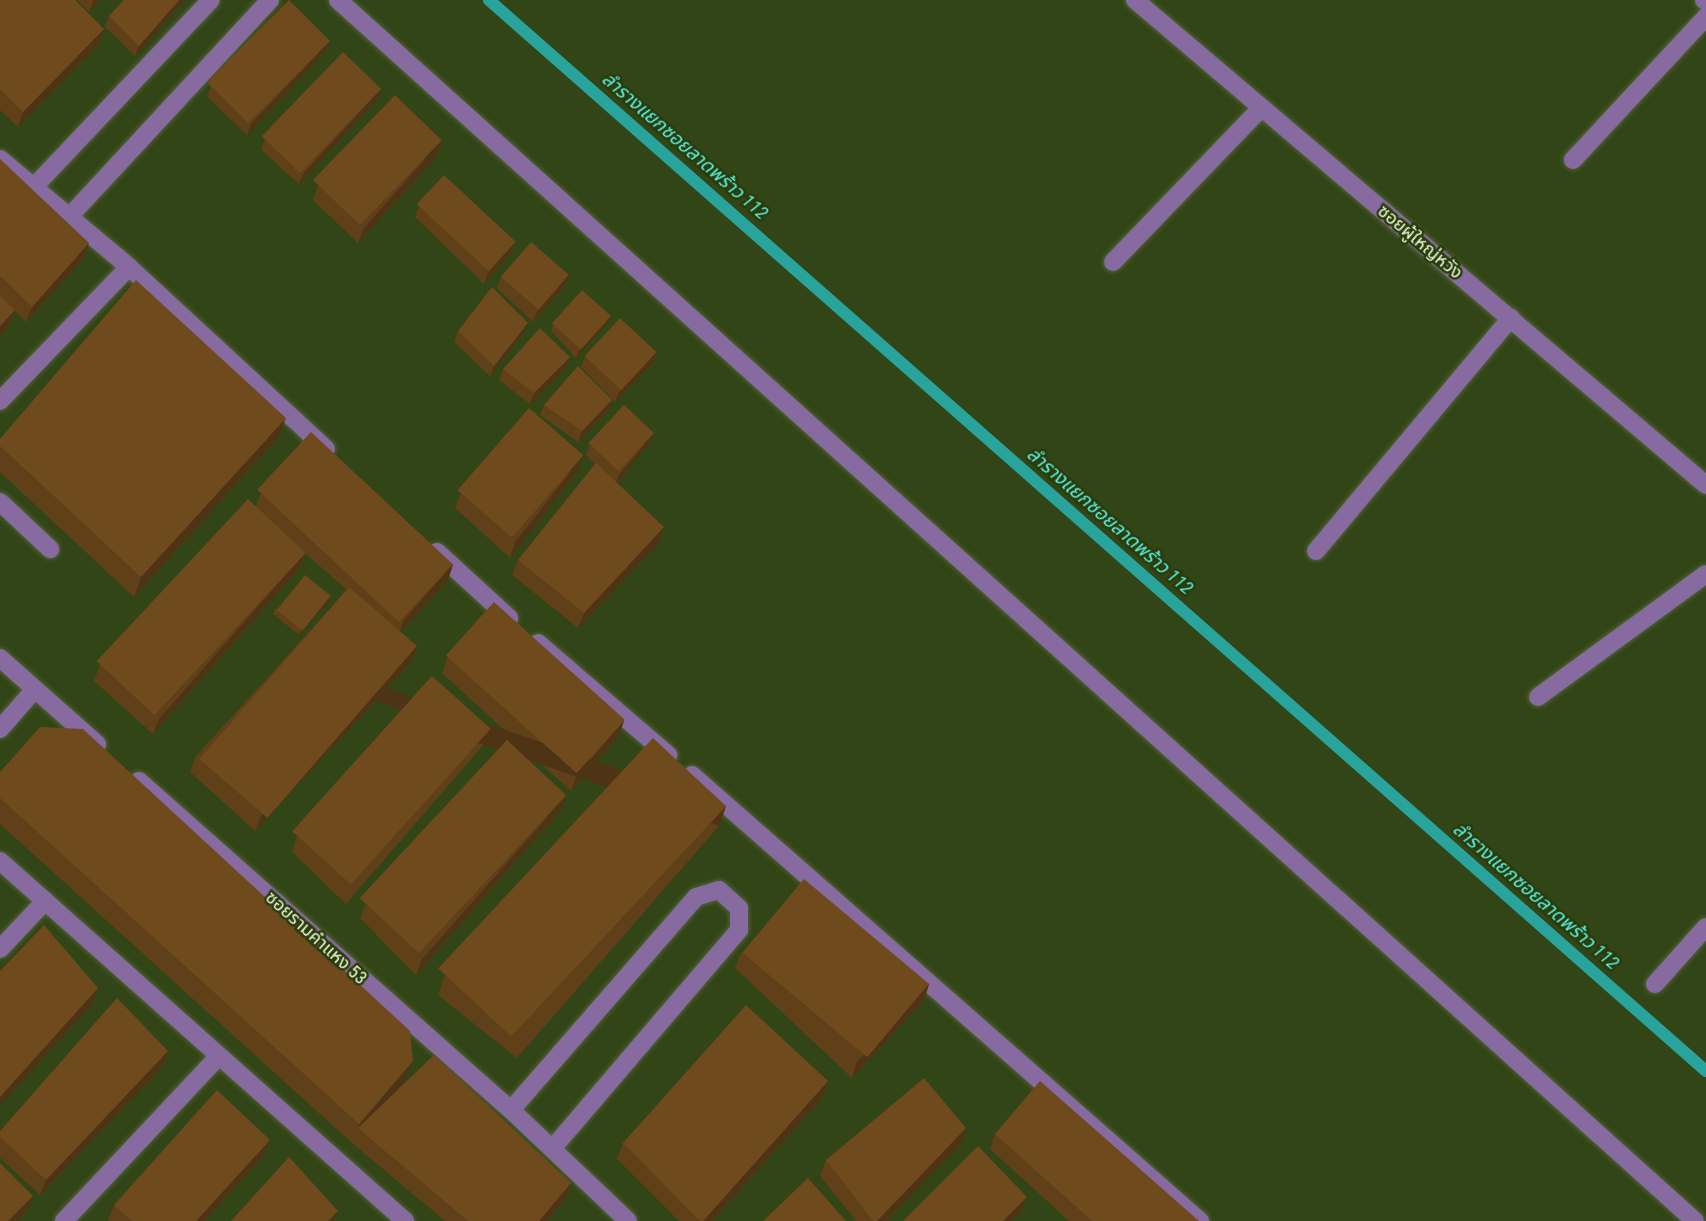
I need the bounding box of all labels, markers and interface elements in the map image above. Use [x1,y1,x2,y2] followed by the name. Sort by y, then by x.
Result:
[597,68,773,224] water label: ลำรางแยกซอยลาดพร้าว 112
[1373,200,1467,284] street label: ซอยผู้ใหญ่หวัง
[1022,443,1198,599] water label: ลำรางแยกซอยลาดพร้าว 112
[1448,818,1624,974] water label: ลำรางแยกซอยลาดพร้าว 112
[261,887,371,989] street label: ซอยรามคำแหง 53

